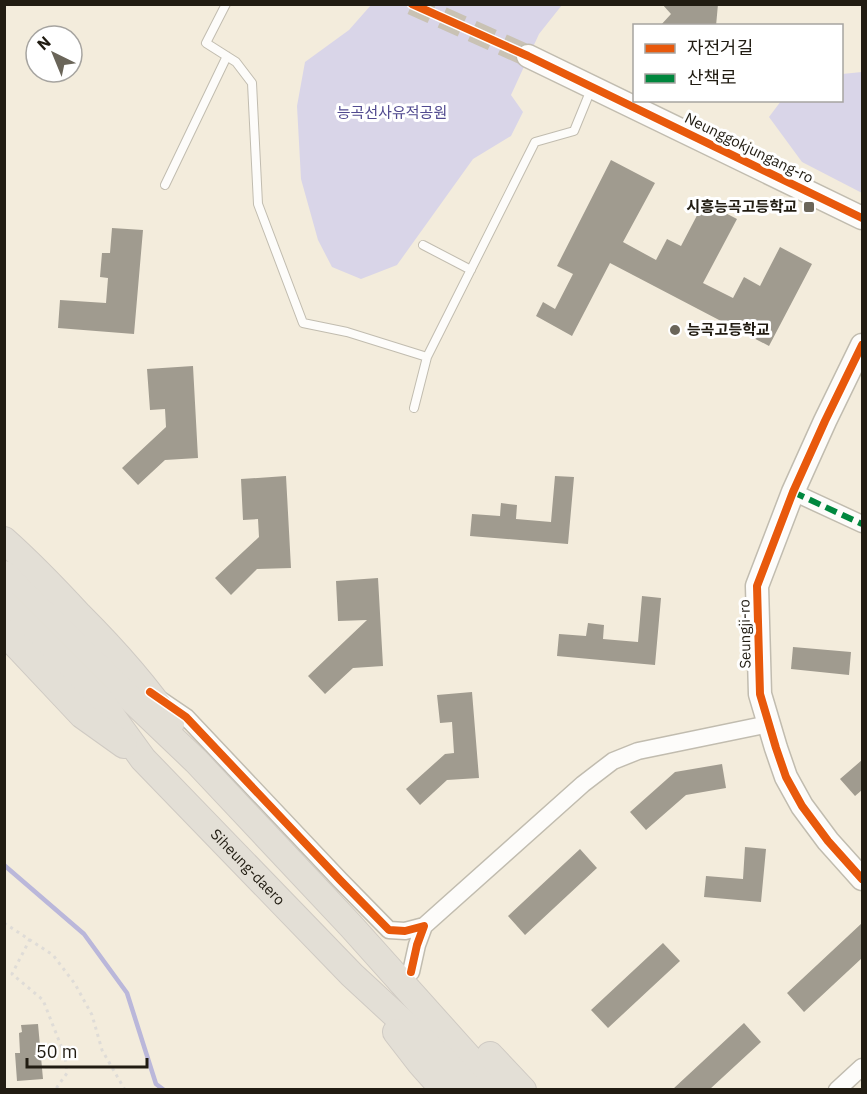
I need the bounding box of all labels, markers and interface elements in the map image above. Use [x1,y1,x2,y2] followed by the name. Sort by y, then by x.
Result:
[24,24,84,84] north arrow
[633,24,843,102] legend
[33,32,55,54] text: N
[687,36,753,59] text: 자전거길
[687,66,737,89] text: 산책로
[337,103,447,122] park label: 능곡선사유적공원
[682,108,817,187] street label: Neunggokjungang-ro
[687,197,797,216] place label: 시흥능곡고등학교
[802,200,816,214] marker: 시흥능곡고등학교
[687,320,770,339] place label: 능곡고등학교
[668,323,682,337] marker: 능곡고등학교
[734,599,755,669] street label: Seungji-ro
[207,825,289,909] street label: Siheung-daero
[27,1031,147,1069] scale bar
[36,1040,78,1063] text: 50 m

